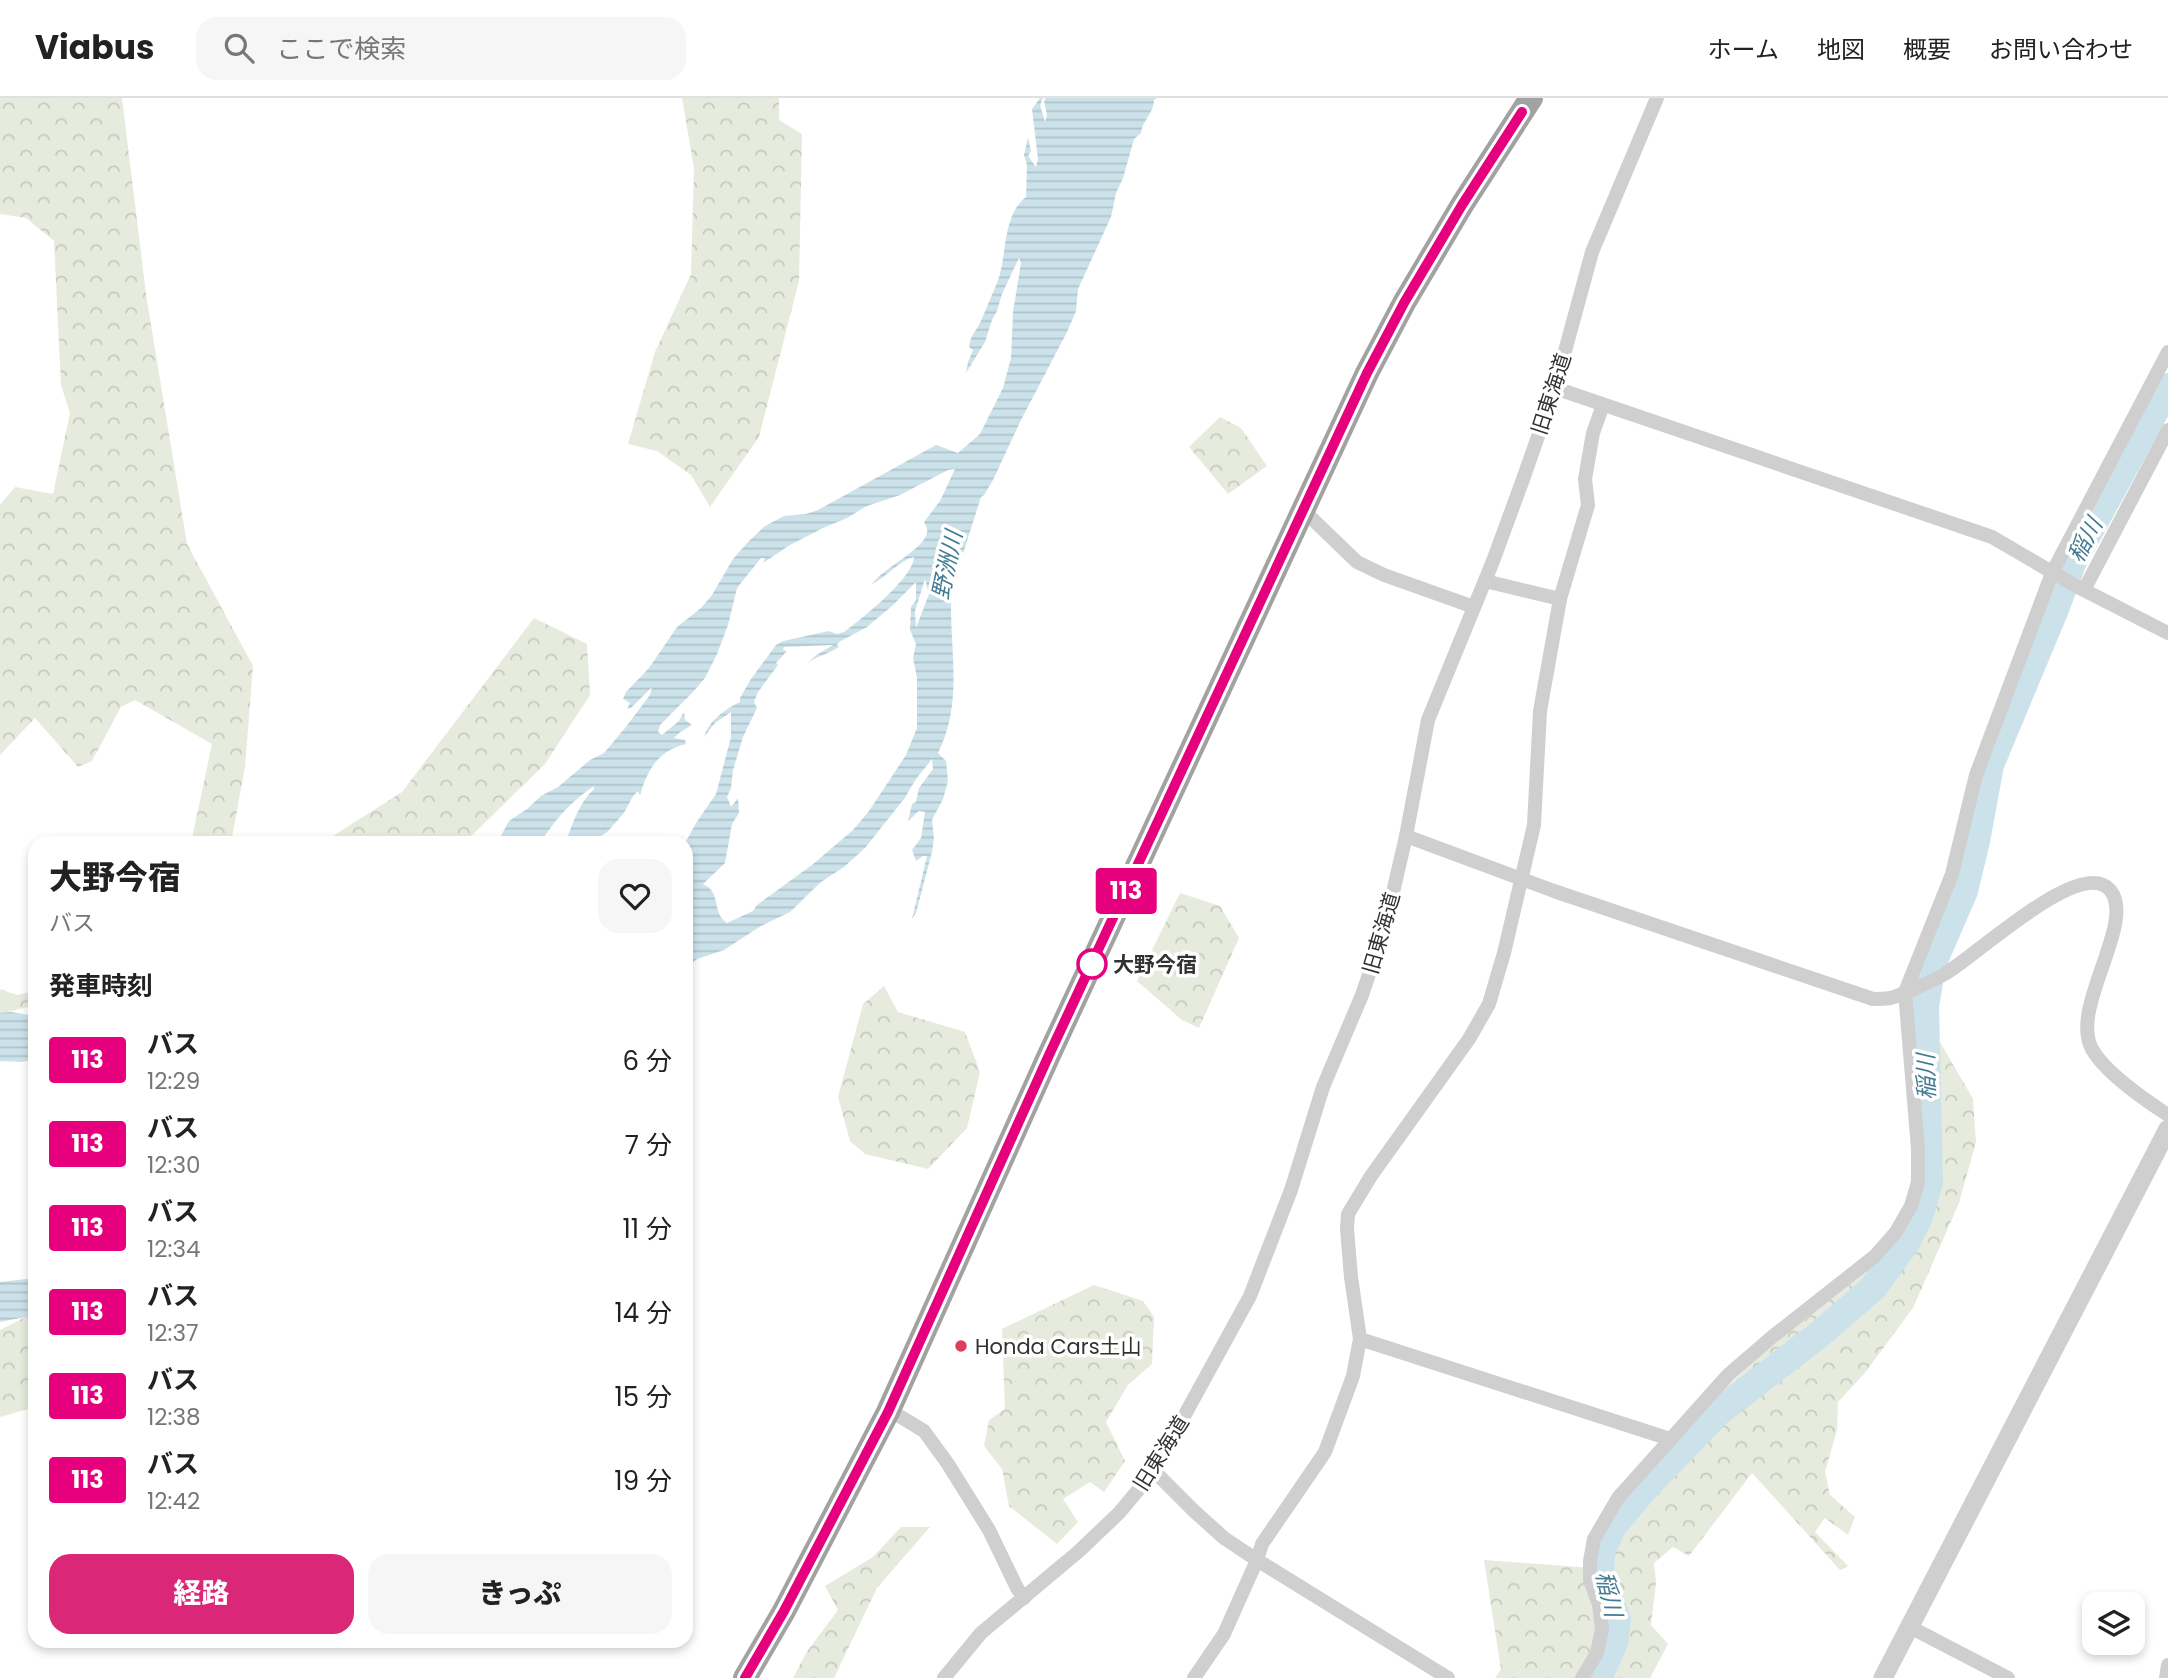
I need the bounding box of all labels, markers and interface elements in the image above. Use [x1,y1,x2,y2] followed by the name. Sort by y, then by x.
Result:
[196,17,686,80] search box
[35,24,154,71] text: Viabus
[220,29,258,67] icon: search
[276,31,406,67] text: ここで検索
[1708,33,1779,66] text: ホーム
[1817,33,1865,66] text: 地図
[1903,33,1951,66] text: 概要
[1989,33,2133,66] text: お問い合わせ
[1524,350,1578,438] street label: 旧東海道
[2060,510,2111,568] water label: 稲川
[924,525,970,602] water label: 野洲川
[49,854,181,901] text: 大野今宿
[598,859,672,933] button: heart
[1086,868,1166,914] line badge: 113
[1110,874,1142,907] text: 113
[1355,889,1407,977] street label: 旧東海道
[49,907,95,939] text: バス
[1077,949,1107,979] marker: 大野今宿
[1113,950,1197,979] place label: 大野今宿
[49,968,153,1004] text: 発車時刻
[147,1026,199,1062] text: バス
[71,1043,104,1076] text: 113
[623,1043,672,1079] text: 6 分
[1910,1051,1942,1100] water label: 稲川
[147,1065,200,1097] text: 12:29
[147,1110,199,1146] text: バス
[71,1127,104,1160] text: 113
[625,1127,672,1163] text: 7 分
[147,1149,200,1181] text: 12:30
[147,1194,199,1230] text: バス
[71,1211,104,1244] text: 113
[622,1211,672,1247] text: 11 分
[147,1233,201,1265] text: 12:34
[147,1278,199,1314] text: バス
[71,1295,104,1328] text: 113
[614,1295,672,1331] text: 14 分
[147,1317,199,1349] text: 12:37
[975,1332,1142,1361] place label: Honda Cars土山
[953,1338,969,1354] marker: Honda Cars土山
[147,1362,199,1398] text: バス
[71,1379,104,1412] text: 113
[614,1379,672,1415] text: 15 分
[147,1401,201,1433] text: 12:38
[1126,1410,1196,1496] street label: 旧東海道
[147,1446,199,1482] text: バス
[71,1463,104,1496] text: 113
[614,1463,672,1499] text: 19 分
[147,1485,200,1517] text: 12:42
[49,1554,354,1634] button: 経路
[368,1554,672,1634] button: きっぷ
[1588,1568,1630,1623] water label: 稲川
[2082,1592,2145,1655] map controls
[2082,1592,2145,1655] button: layers

